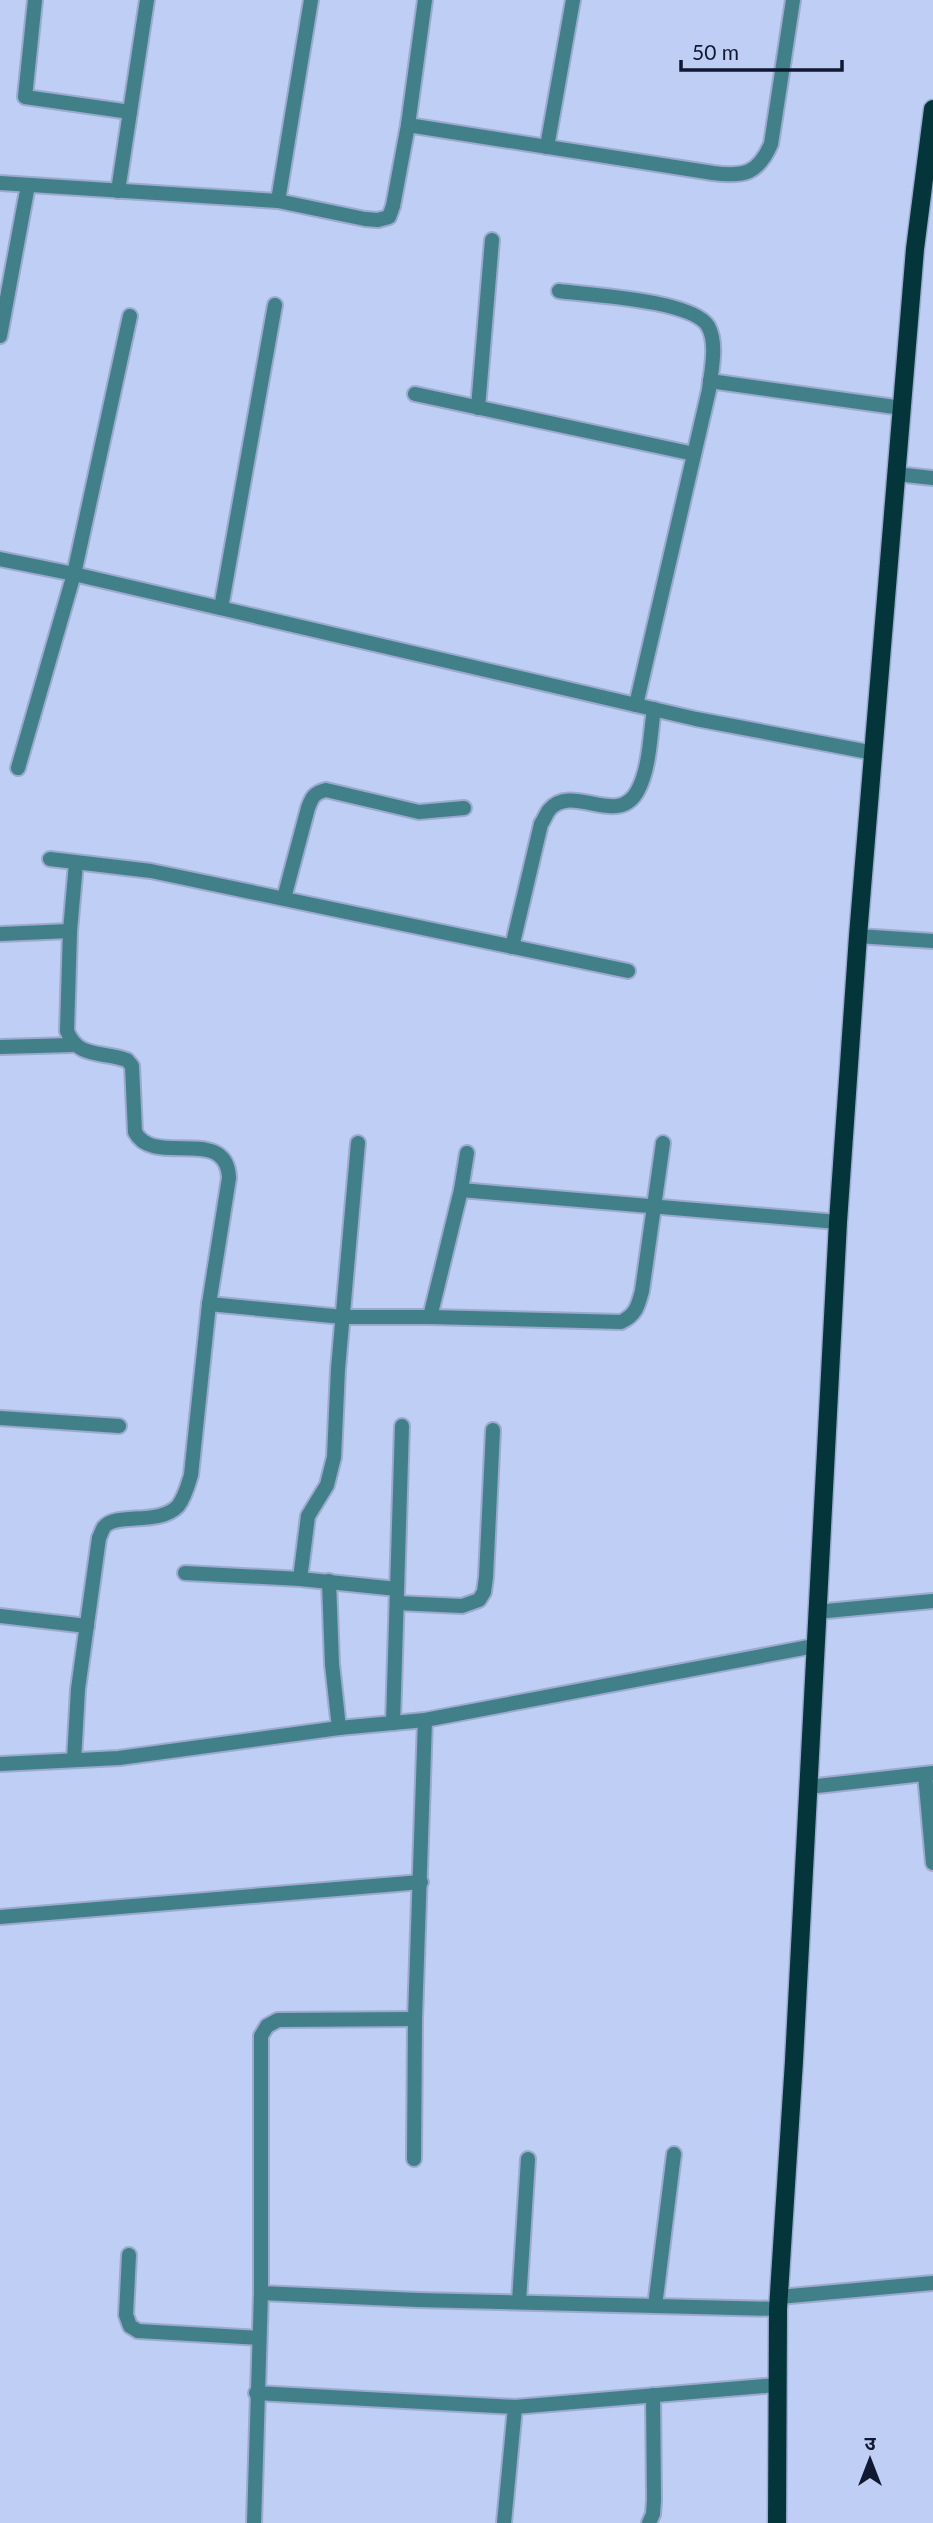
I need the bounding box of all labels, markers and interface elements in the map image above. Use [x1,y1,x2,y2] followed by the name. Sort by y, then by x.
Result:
[681,28,842,72] scale bar
[692,39,739,64] text: 50 m
[835,2425,905,2495] north arrow
[864,2431,876,2454] text: उ

